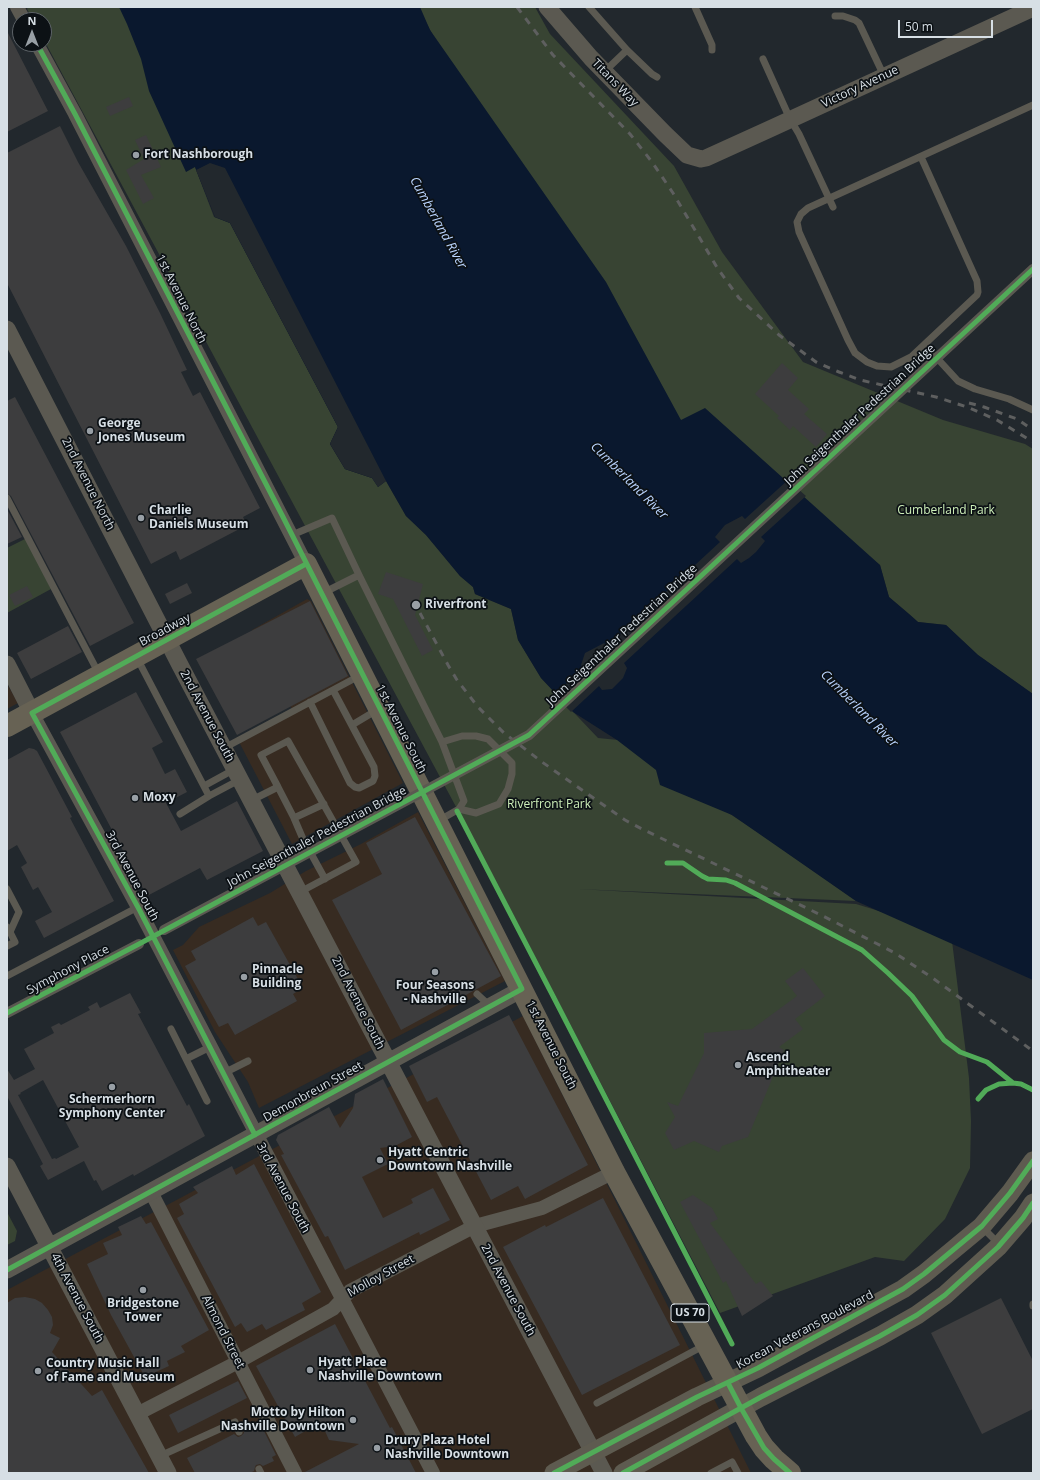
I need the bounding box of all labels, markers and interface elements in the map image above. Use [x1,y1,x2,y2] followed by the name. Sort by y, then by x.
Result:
[12,12,52,52] north arrow
[900,12,995,38] scale bar
[28,13,36,28] text: N
[905,18,933,35] text: 50 m
[589,56,641,110] street label: Titans Way
[819,63,901,111] street label: Victory Avenue
[144,148,253,162] place label: Fort Nashborough
[131,150,141,160] marker: Fort Nashborough
[406,174,470,272] water label: Cumberland River
[152,252,210,346] street label: 1st Avenue North
[782,341,938,489] street label: John Seigenthaler Pedestrian Bridge
[98,417,185,445] place label: George Jones Museum
[85,426,95,436] marker: George Jones Museum
[58,435,118,533] street label: 2nd Avenue North
[587,439,671,523] water label: Cumberland River
[149,504,248,532] place label: Charlie Daniels Museum
[897,504,995,518] park label: Cumberland Park
[136,513,146,523] marker: Charlie Daniels Museum
[544,561,700,709] street label: John Seigenthaler Pedestrian Bridge
[425,598,487,612] place label: Riverfront
[410,599,422,611] marker: Riverfront
[137,611,193,649] street label: Broadway
[177,667,237,765] street label: 2nd Avenue South
[817,667,901,751] water label: Cumberland River
[372,682,430,776] street label: 1st Avenue South
[225,784,409,890] street label: John Seigenthaler Pedestrian Bridge
[143,791,176,805] place label: Moxy
[130,793,140,803] marker: Moxy
[507,798,591,812] park label: Riverfront Park
[102,829,162,923] street label: 3rd Avenue South
[24,942,112,998] street label: Symphony Place
[328,954,388,1052] street label: 2nd Avenue South
[252,963,303,991] place label: Pinnacle Building
[430,967,440,977] marker: Four Seasons - Nashville
[239,972,249,982] marker: Pinnacle Building
[396,979,474,1007] place label: Four Seasons - Nashville
[522,998,580,1092] street label: 1st Avenue South
[746,1051,830,1079] place label: Ascend Amphitheater
[261,1059,365,1125] street label: Demonbreun Street
[733,1060,743,1070] marker: Ascend Amphitheater
[107,1082,117,1092] marker: Schermerhorn Symphony Center
[59,1093,165,1121] place label: Schermerhorn Symphony Center
[253,1141,313,1235] street label: 3rd Avenue South
[388,1146,512,1174] place label: Hyatt Centric Downtown Nashville
[375,1155,385,1165] marker: Hyatt Centric Downtown Nashville
[478,1241,538,1339] street label: 2nd Avenue South
[47,1251,107,1345] street label: 4th Avenue South
[345,1252,417,1300] street label: Molloy Street
[138,1285,148,1295] marker: Bridgestone Tower
[734,1288,876,1372] street label: Korean Veterans Boulevard
[198,1293,248,1371] street label: Almond Street
[107,1297,179,1325] place label: Bridgestone Tower
[671,1304,709,1322] road number: US 70
[318,1356,442,1384] place label: Hyatt Place Nashville Downtown
[46,1357,175,1385] place label: Country Music Hall of Fame and Museum
[305,1365,315,1375] marker: Hyatt Place Nashville Downtown
[33,1366,43,1376] marker: Country Music Hall of Fame and Museum
[221,1406,345,1434] place label: Motto by Hilton Nashville Downtown
[348,1415,358,1425] marker: Motto by Hilton Nashville Downtown
[385,1434,509,1462] place label: Drury Plaza Hotel Nashville Downtown
[372,1443,382,1453] marker: Drury Plaza Hotel Nashville Downtown

